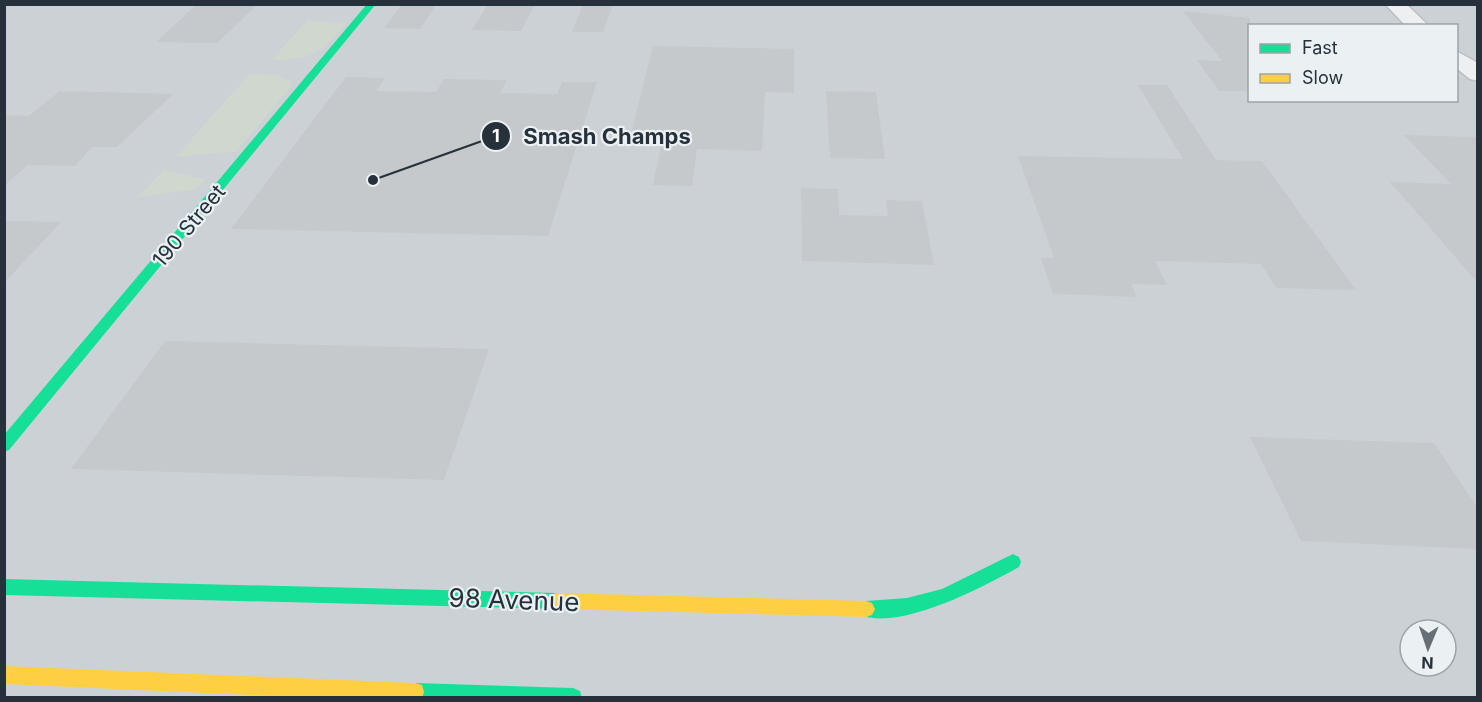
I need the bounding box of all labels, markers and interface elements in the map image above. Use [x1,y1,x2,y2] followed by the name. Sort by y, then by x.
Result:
[1248,24,1458,102] legend
[1302,37,1338,58] text: Fast
[1302,67,1343,88] text: Slow
[481,116,702,156] callout: Smash Champs
[523,123,691,149] text: Smash Champs
[492,125,500,146] text: 1
[147,179,230,272] street label: 190 Street
[448,582,580,617] street label: 98 Avenue
[1398,618,1458,678] north arrow
[1421,653,1434,673] text: N

